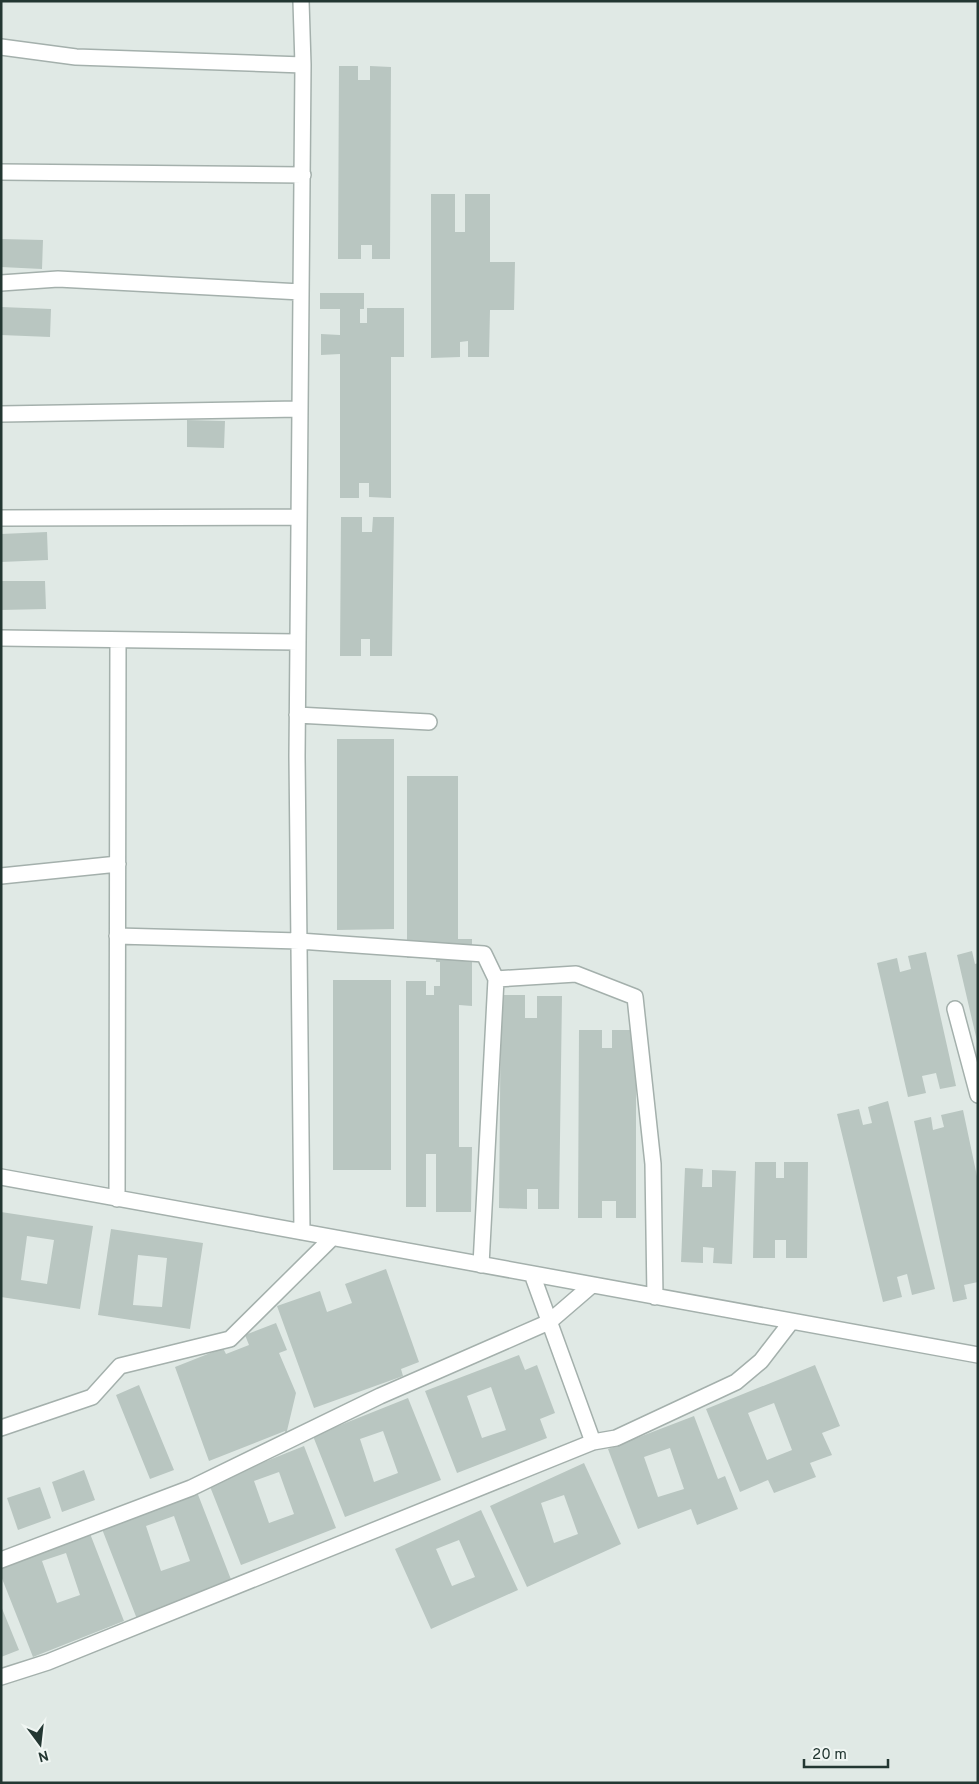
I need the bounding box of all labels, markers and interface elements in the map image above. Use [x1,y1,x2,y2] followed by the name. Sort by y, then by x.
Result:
[15,1719,65,1769] north arrow
[804,1736,888,1768] scale bar
[36,1746,50,1765] text: N
[812,1746,847,1765] text: 20 m

